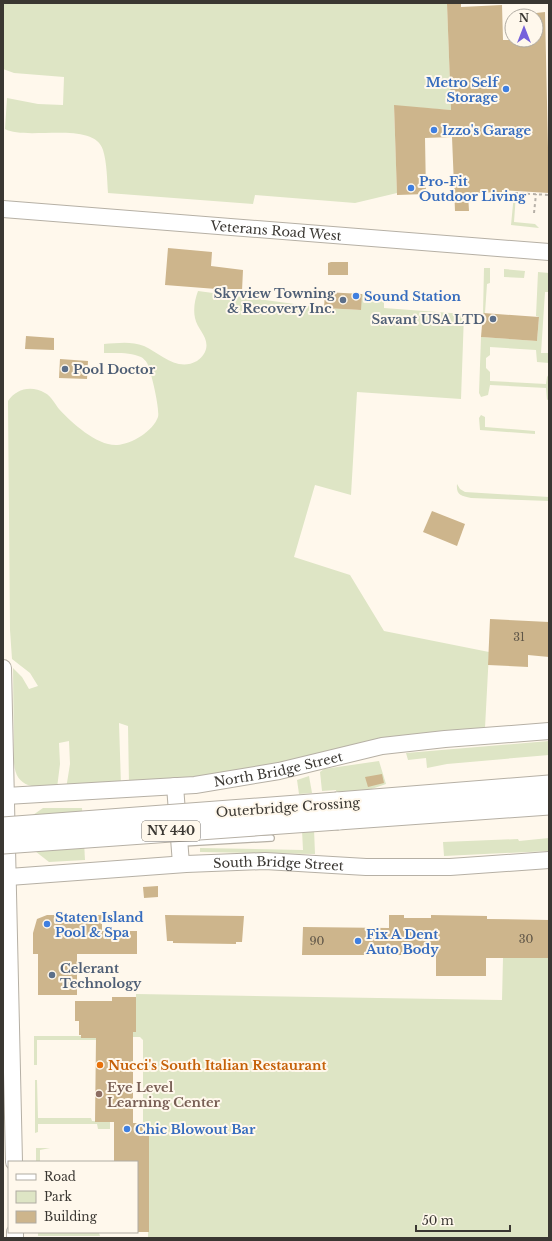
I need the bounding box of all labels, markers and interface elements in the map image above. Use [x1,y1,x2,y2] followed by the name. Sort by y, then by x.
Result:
[504,8,544,48] north arrow
[519,11,530,25] text: N
[426,74,499,106] place label: Metro Self Storage
[501,84,511,94] marker: Metro Self Storage
[442,122,531,139] place label: Izzo's Garage
[429,125,439,135] marker: Izzo's Garage
[419,173,527,205] place label: Pro-Fit Outdoor Living
[406,183,416,193] marker: Pro-Fit Outdoor Living
[209,217,342,245] street label: Veterans Road West
[214,285,336,317] place label: Skyview Towning & Recovery Inc.
[364,288,462,305] place label: Sound Station
[351,291,361,301] marker: Sound Station
[338,295,348,305] marker: Skyview Towning & Recovery Inc.
[372,311,485,328] place label: Savant USA LTD
[488,314,498,324] marker: Savant USA LTD
[73,361,156,378] place label: Pool Doctor
[60,364,70,374] marker: Pool Doctor
[513,630,525,644] house number: 31
[213,748,344,791] street label: North Bridge Street
[215,794,361,821] street label: Outerbridge Crossing
[142,821,200,841] road number: NY 440
[213,853,344,875] street label: South Bridge Street
[55,909,144,941] place label: Staten Island Pool & Spa
[42,919,52,929] marker: Staten Island Pool & Spa
[365,926,439,958] place label: Fix A Dent Auto Body
[519,932,533,946] house number: 30
[310,934,325,948] house number: 90
[353,936,363,946] marker: Fix A Dent Auto Body
[60,960,142,992] place label: Celerant Technology
[47,970,57,980] marker: Celerant Technology
[108,1057,326,1074] place label: Nucci's South Italian Restaurant
[95,1060,105,1070] marker: Nucci's South Italian Restaurant
[107,1079,221,1111] place label: Eye Level Learning Center
[94,1089,104,1099] marker: Eye Level Learning Center
[135,1121,256,1138] place label: Chic Blowout Bar
[122,1124,132,1134] marker: Chic Blowout Bar
[8,1161,138,1233] legend
[44,1169,76,1184] text: Road
[44,1189,72,1204] text: Park
[416,1207,510,1233] scale bar
[44,1209,98,1224] text: Building
[422,1213,454,1228] text: 50 m

